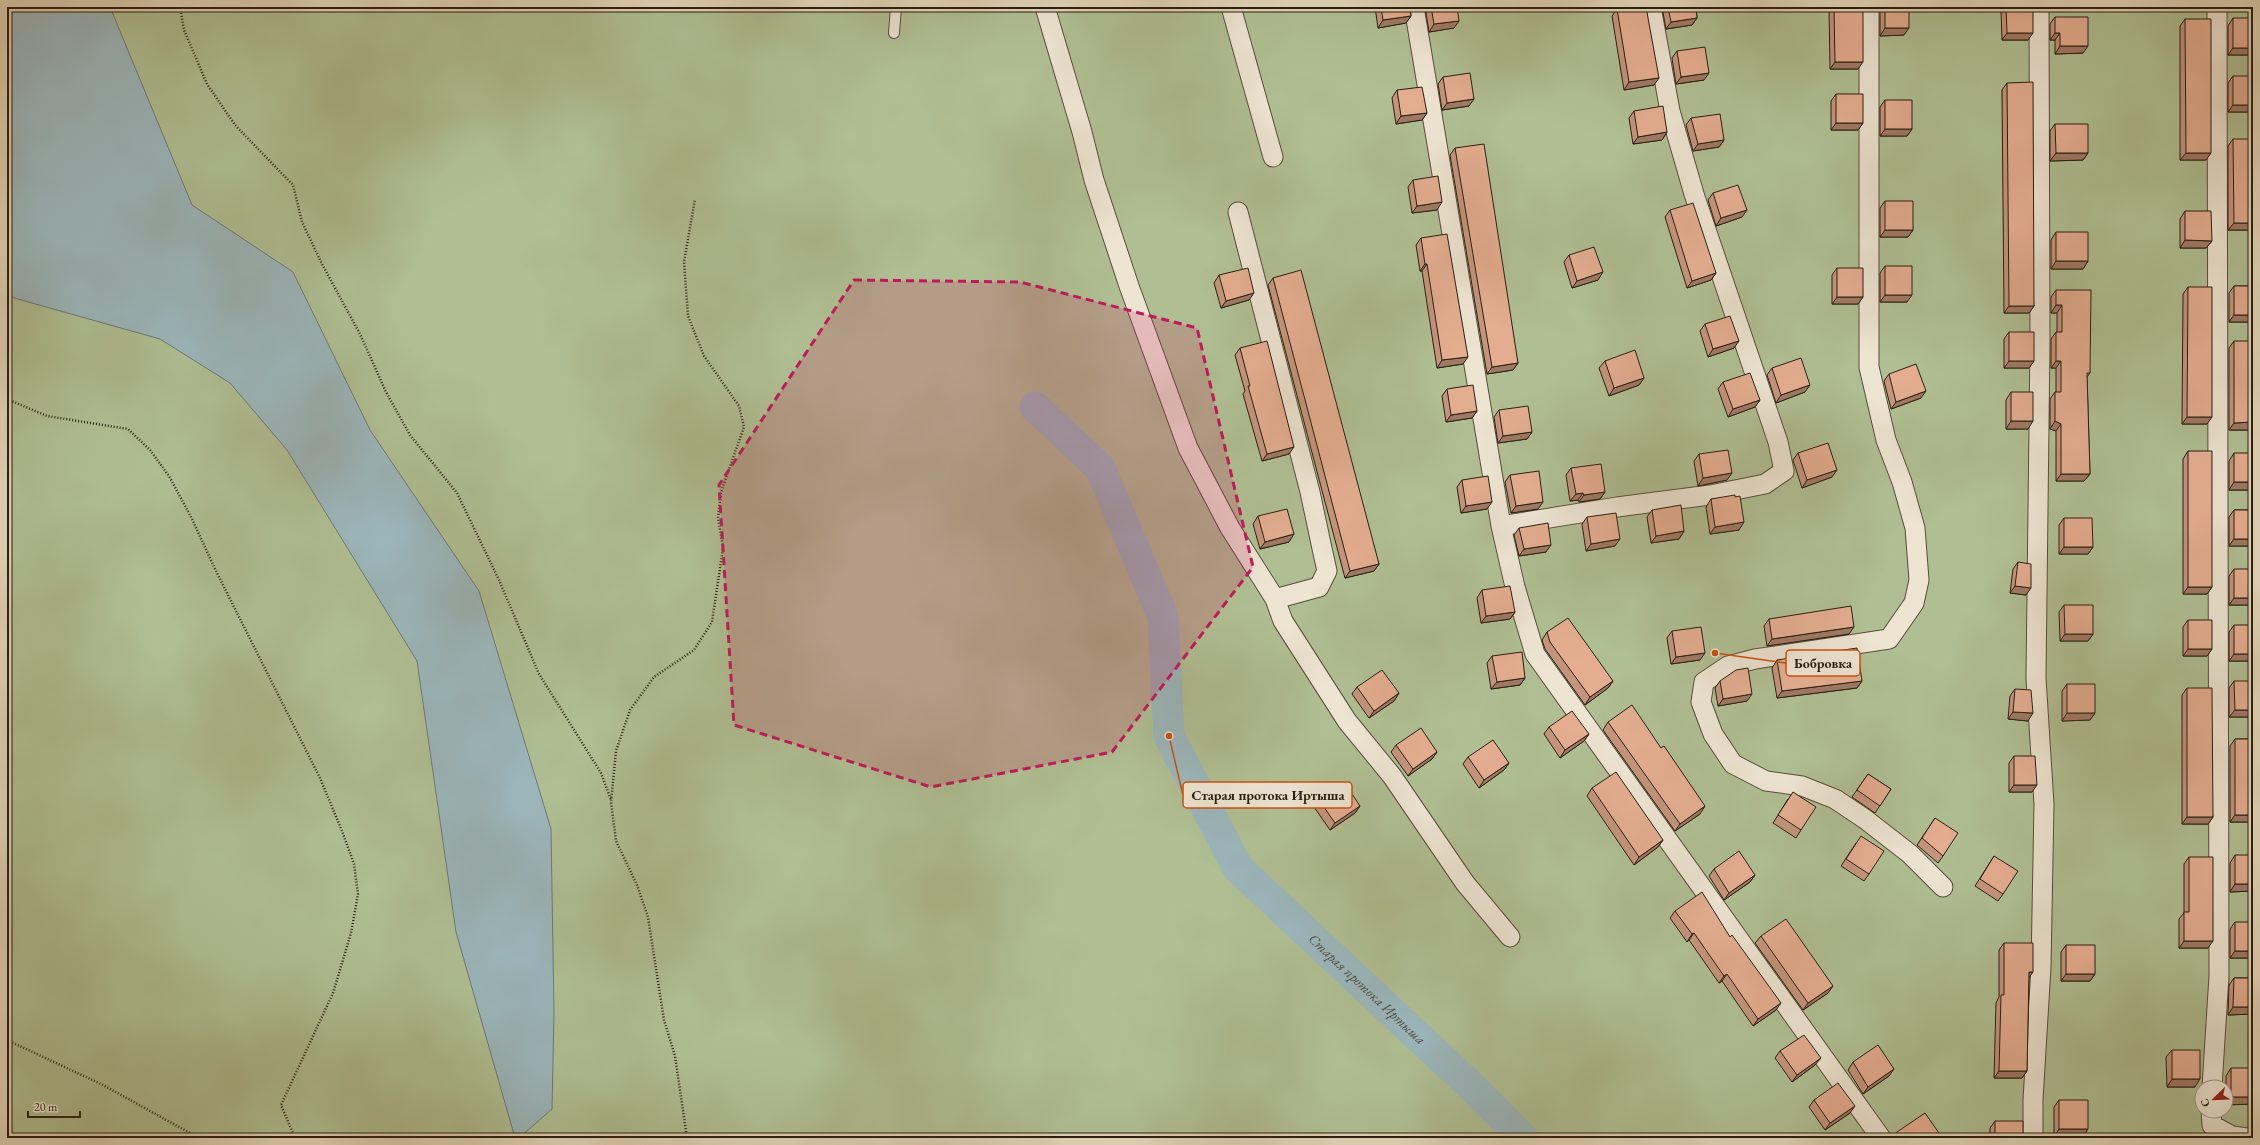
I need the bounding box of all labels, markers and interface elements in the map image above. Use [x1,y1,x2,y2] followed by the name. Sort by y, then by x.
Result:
[1786,650,1860,676] callout: Бобровка
[1794,654,1853,672] text: Бобровка
[1183,782,1352,808] callout: Старая протока Иртыша
[1191,786,1345,804] text: Старая протока Иртыша
[1305,930,1430,1048] water label: Старая протока Иртыша
[2194,1079,2234,1119] north arrow
[28,1093,80,1119] scale bar
[2197,1096,2213,1109] text: С
[34,1099,58,1115] text: 20 m

